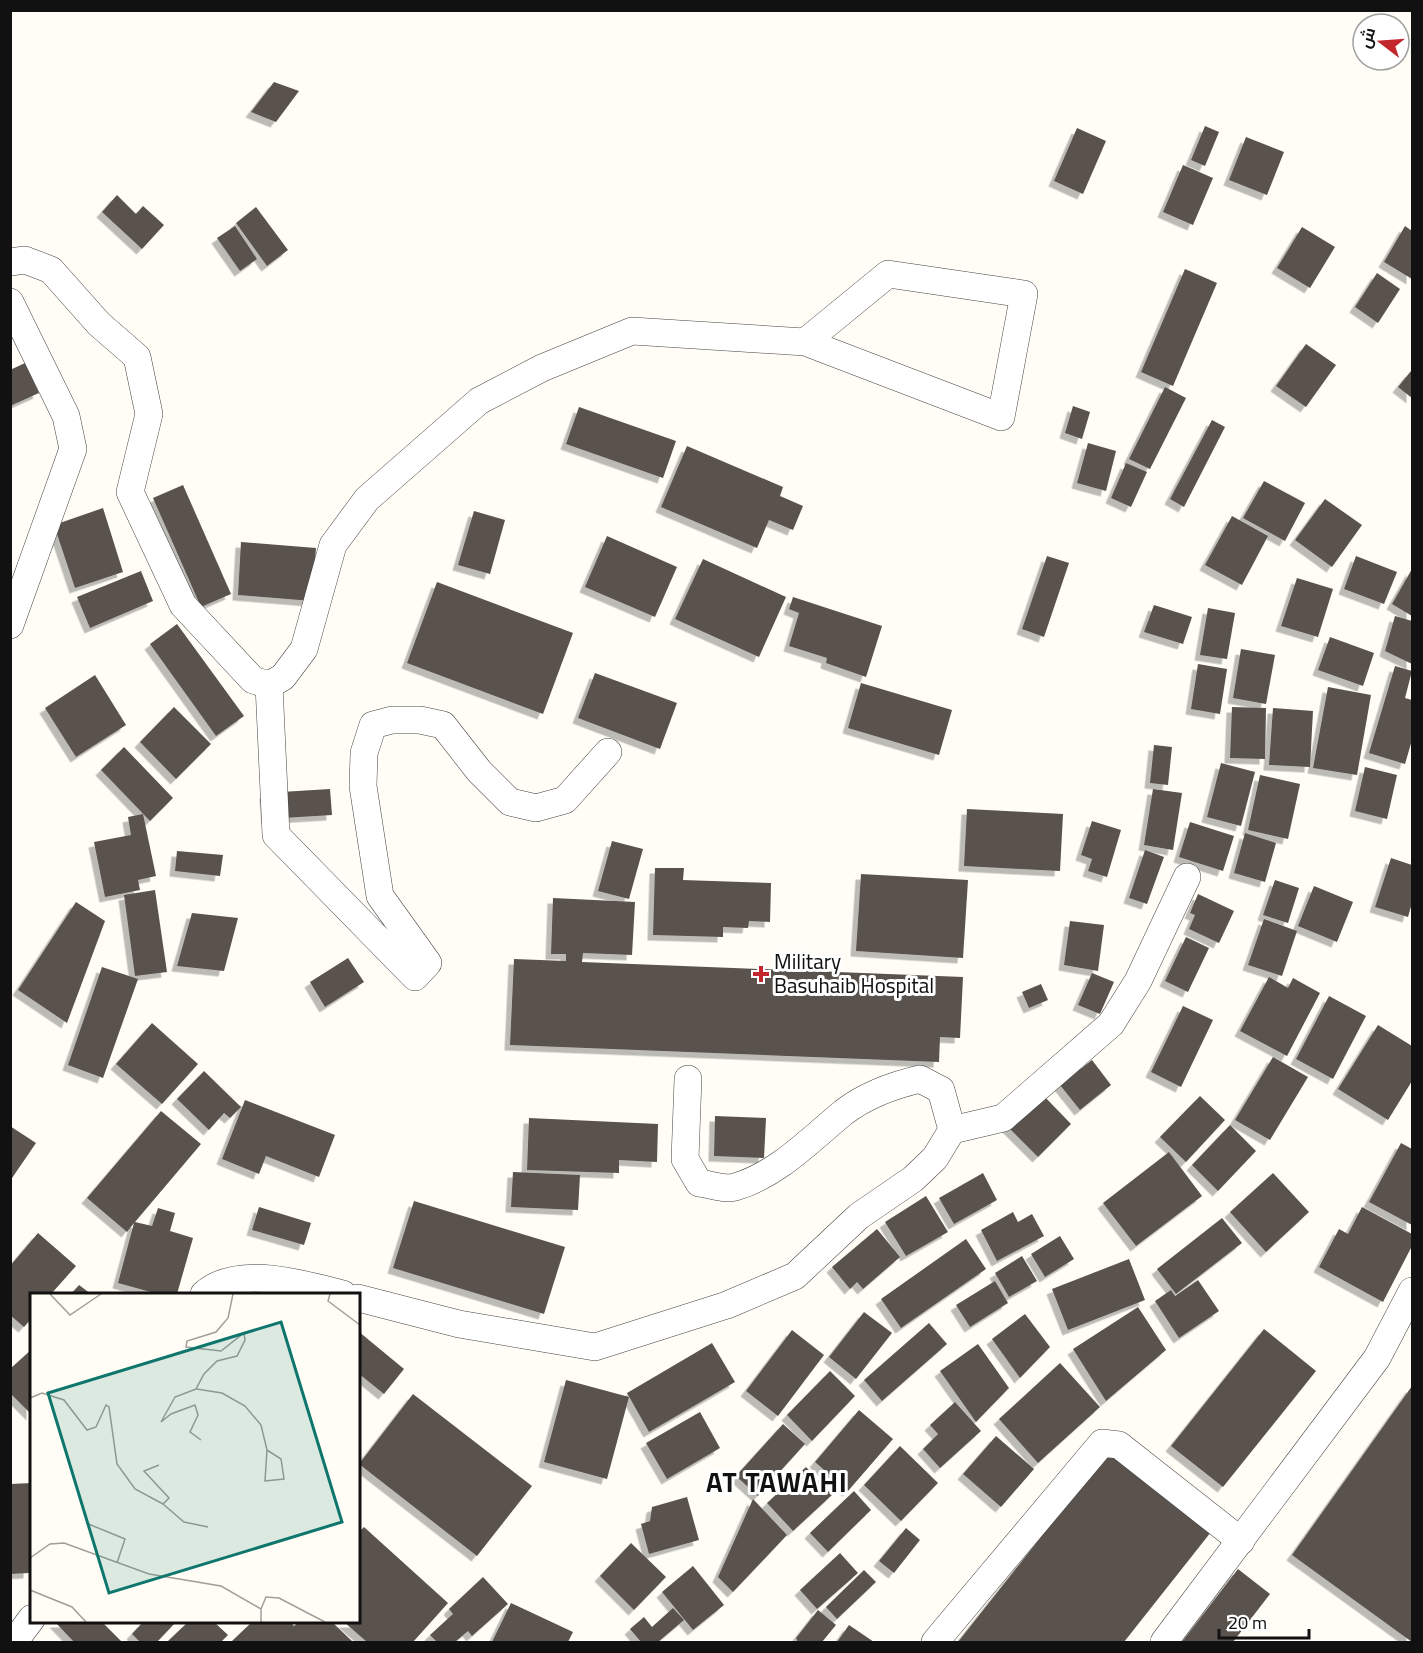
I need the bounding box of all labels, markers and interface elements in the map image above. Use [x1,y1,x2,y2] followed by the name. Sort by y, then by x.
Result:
[1351,12,1411,72] north arrow
[1349,23,1384,52] text: ش
[774,942,934,1005] place label: Military Basuhaib Hospital
[752,965,770,983] marker: Military Basuhaib Hospital
[30,1293,360,1623] inset map
[706,1457,848,1507] district label: AT TAWAHI
[1219,1602,1309,1640] scale bar
[1228,1606,1267,1639] text: 20 m

